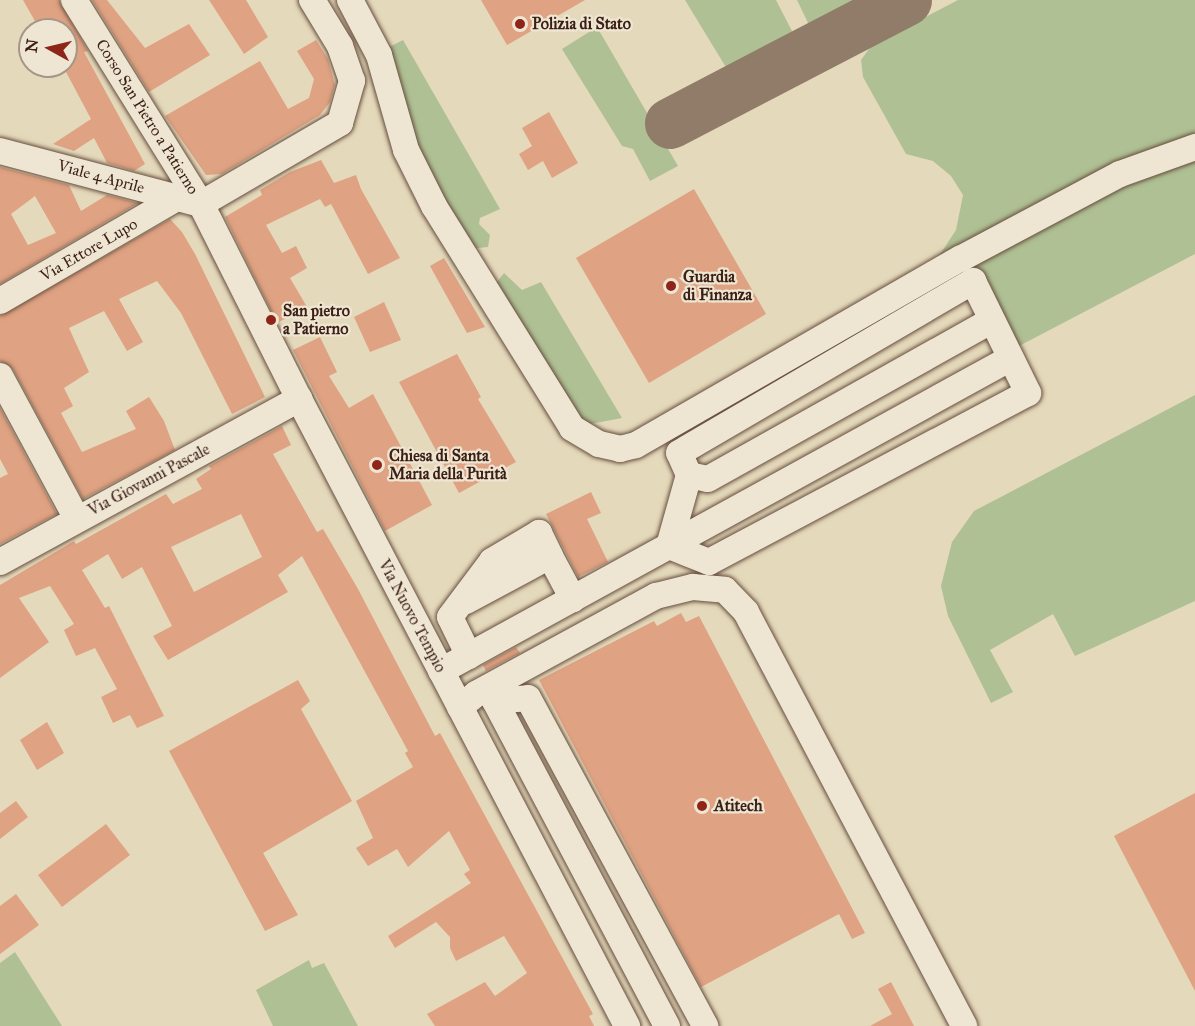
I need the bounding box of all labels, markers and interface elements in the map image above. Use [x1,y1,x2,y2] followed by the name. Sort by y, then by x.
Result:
[532,14,631,34] place label: Polizia di Stato
[513,17,527,31] marker: Polizia di Stato
[18,18,78,78] north arrow
[91,36,203,198] street label: Corso San Pietro a Patierno
[21,38,42,54] text: N
[56,156,146,198] street label: Viale 4 Aprile
[37,214,141,286] street label: Via Ettore Lupo
[683,267,752,305] place label: Guardia di Finanza
[664,279,678,293] marker: Guardia di Finanza
[283,301,350,339] place label: San pietro a Patierno
[264,313,278,327] marker: San pietro a Patierno
[85,440,213,520] street label: Via Giovanni Pascale
[389,446,507,484] place label: Chiesa di Santa Maria della Purità
[370,458,384,472] marker: Chiesa di Santa Maria della Purità
[374,556,450,676] street label: Via Nuovo Tempio
[714,796,763,816] place label: Atitech
[695,799,709,813] marker: Atitech

